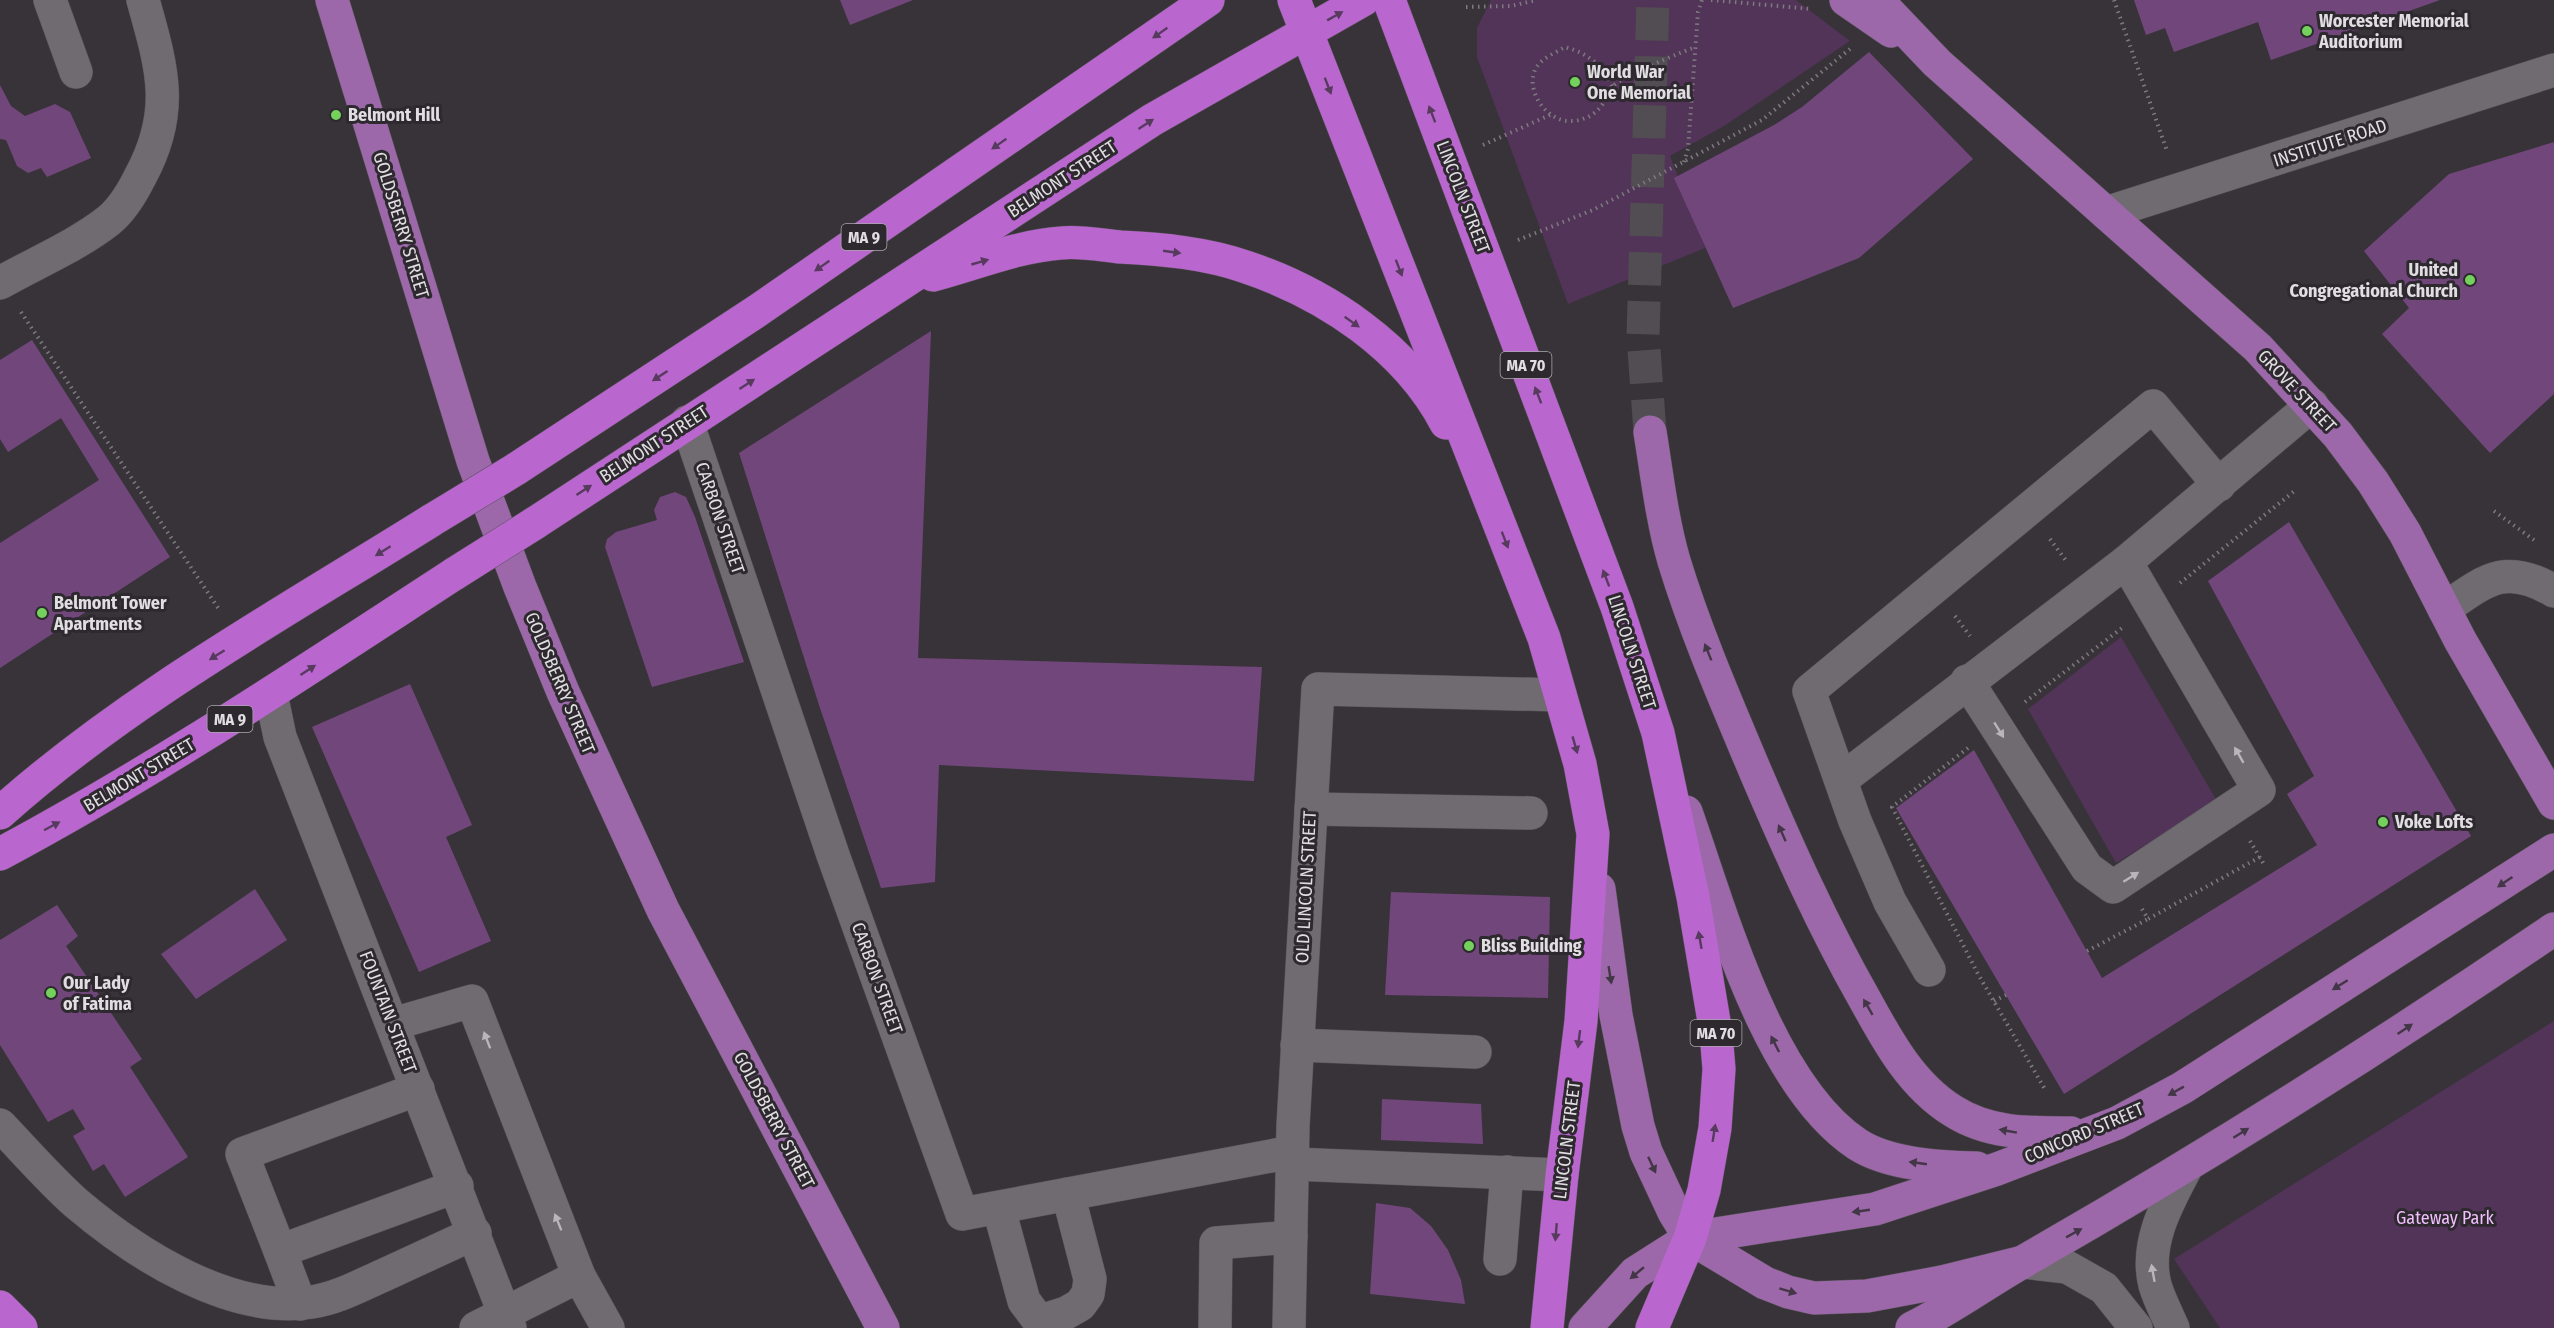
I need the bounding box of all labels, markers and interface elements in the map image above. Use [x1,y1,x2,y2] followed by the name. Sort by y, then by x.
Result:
[2318,10,2469,53] place label: Worcester Memorial Auditorium
[1327,11,1344,21] one-way arrow
[2300,24,2314,38] marker: Worcester Memorial Auditorium
[1152,27,1168,38] one-way arrow
[1587,61,1691,104] place label: World War One Memorial
[1568,75,1582,89] marker: World War One Memorial
[1323,78,1333,96] one-way arrow
[348,104,440,126] place label: Belmont Hill
[1427,105,1436,123] one-way arrow
[329,108,343,122] marker: Belmont Hill
[2271,114,2389,172] street label: INSTITUTE ROAD
[1137,119,1154,130] one-way arrow
[1003,135,1121,222] street label: BELMONT STREET
[992,138,1008,150] one-way arrow
[1431,138,1495,257] street label: LINCOLN STREET
[368,149,434,301] street label: GOLDSBERRY STREET
[842,224,886,250] road number: MA 9
[1163,247,1182,256] one-way arrow
[971,257,989,266] one-way arrow
[1395,259,1404,277] one-way arrow
[2289,259,2458,302] place label: United Congregational Church
[814,260,830,272] one-way arrow
[2463,273,2477,287] marker: United Congregational Church
[1344,316,1361,327] one-way arrow
[2253,345,2341,437] street label: GROVE STREET
[1500,352,1552,378] road number: MA 70
[652,370,668,381] one-way arrow
[739,379,755,390] one-way arrow
[1532,386,1542,404] one-way arrow
[595,400,713,487] street label: BELMONT STREET
[691,459,750,577] street label: CARBON STREET
[576,485,592,496] one-way arrow
[1501,532,1511,550] one-way arrow
[374,546,391,557] one-way arrow
[1601,568,1611,586] one-way arrow
[53,592,167,635] place label: Belmont Tower Apartments
[1603,592,1661,712] street label: LINCOLN STREET
[35,606,49,620] marker: Belmont Tower Apartments
[520,609,600,758] street label: GOLDSBERRY STREET
[1702,643,1712,661] one-way arrow
[210,649,226,661] one-way arrow
[299,664,315,676] one-way arrow
[208,706,252,732] road number: MA 9
[1993,722,2004,739] one-way arrow
[80,733,199,817] street label: BELMONT STREET
[1571,736,1580,754] one-way arrow
[2234,746,2244,763] one-way arrow
[1291,810,1321,964] street label: OLD LINCOLN STREET
[2394,811,2473,833] place label: Voke Lofts
[2376,815,2390,829] marker: Voke Lofts
[43,821,60,831] one-way arrow
[1777,823,1787,841] one-way arrow
[2123,871,2139,882] one-way arrow
[2498,876,2514,888] one-way arrow
[847,919,908,1037] street label: CARBON STREET
[1695,930,1704,949] one-way arrow
[1481,935,1582,957] place label: Bliss Building
[1462,939,1476,953] marker: Bliss Building
[355,948,422,1077] street label: FOUNTAIN STREET
[1605,966,1614,985] one-way arrow
[63,972,132,1015] place label: Our Lady of Fatima
[2332,980,2348,991] one-way arrow
[44,986,58,1000] marker: Our Lady of Fatima
[1863,999,1874,1015] one-way arrow
[1690,1020,1742,1046] road number: MA 70
[2397,1023,2414,1034] one-way arrow
[1574,1029,1584,1048] one-way arrow
[482,1031,491,1049] one-way arrow
[1771,1035,1780,1052] one-way arrow
[729,1048,820,1193] street label: GOLDSBERRY STREET
[1549,1079,1585,1200] street label: LINCOLN STREET
[2167,1086,2184,1096] one-way arrow
[2021,1098,2148,1168] street label: CONCORD STREET
[1710,1123,1719,1142] one-way arrow
[1999,1126,2018,1135] one-way arrow
[2233,1127,2249,1138] one-way arrow
[1648,1156,1657,1173] one-way arrow
[1908,1159,1927,1168] one-way arrow
[1851,1206,1870,1215] one-way arrow
[2396,1207,2495,1229] park label: Gateway Park
[553,1212,563,1230] one-way arrow
[1551,1223,1561,1242] one-way arrow
[2065,1229,2082,1239] one-way arrow
[2148,1264,2157,1283] one-way arrow
[1630,1266,1645,1279] one-way arrow
[1779,1287,1797,1296] one-way arrow

